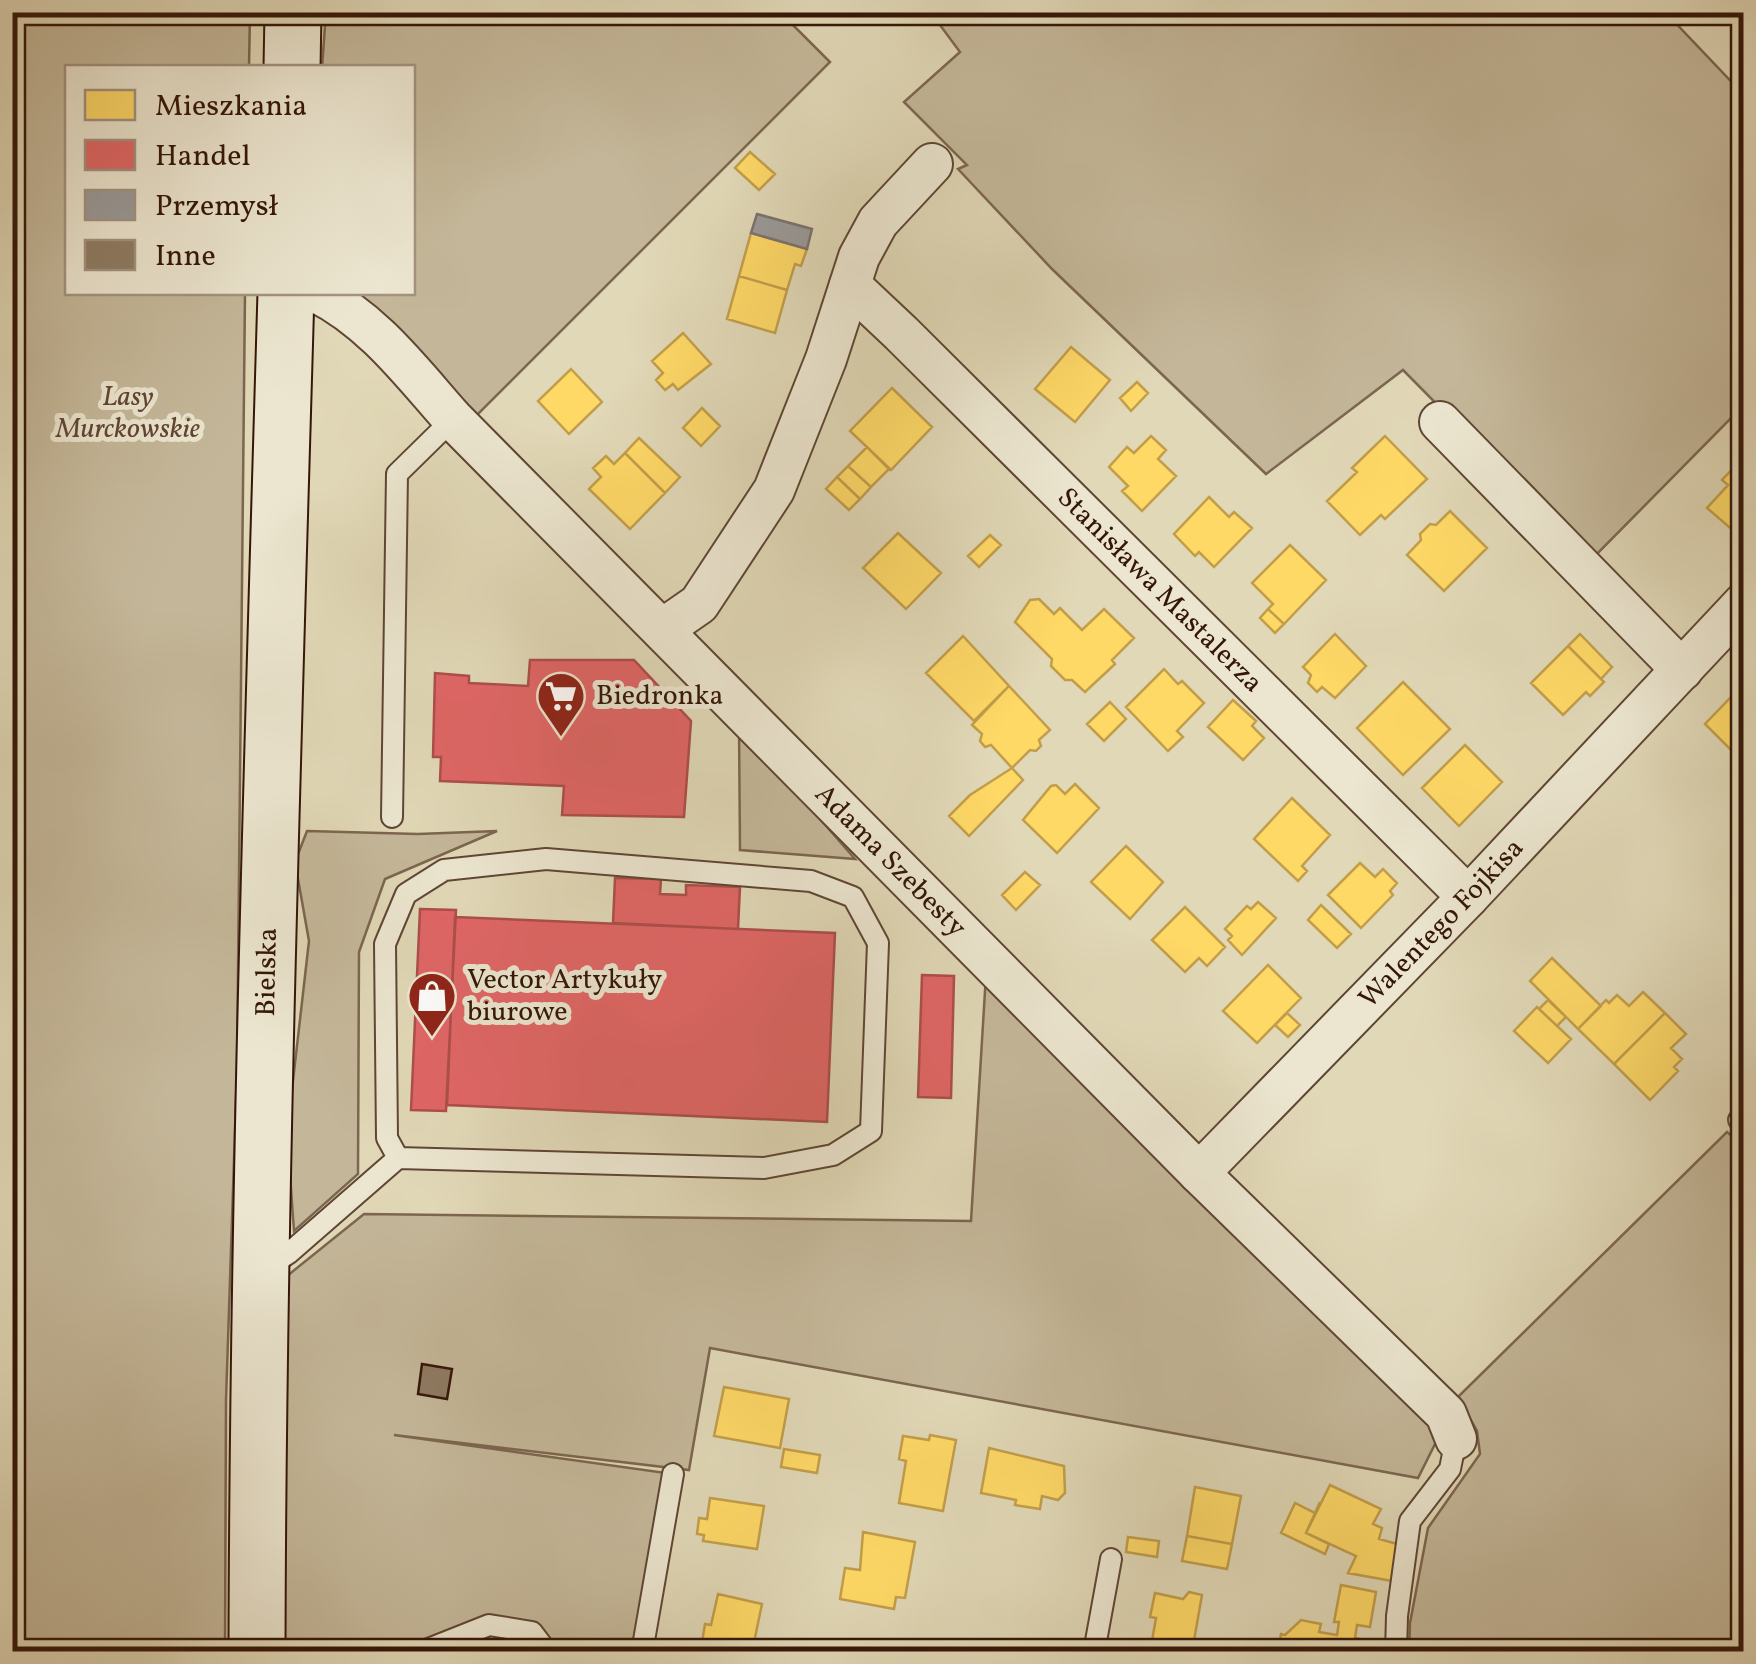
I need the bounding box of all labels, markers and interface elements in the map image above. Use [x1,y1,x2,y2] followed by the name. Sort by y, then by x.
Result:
[65,65,415,295] legend
[155,86,307,128] text: Mieszkania
[155,136,251,178] text: Handel
[155,186,279,228] text: Przemysł
[155,236,216,278] text: Inne
[55,378,200,449] park label: Lasy Murckowskie
[1048,479,1271,702] street label: Stanisława Mastalerza
[535,670,587,738] supermarket icon: Biedronka
[596,677,724,716] place label: Biedronka
[806,776,975,946] street label: Adama Szebesty
[1350,830,1533,1017] street label: Walentego Fojkisa
[246,927,288,1017] street label: Bielska
[467,961,662,1032] place label: Vector Artykuły biurowe
[406,970,458,1038] shop icon: Vector Artykuły biurowe

